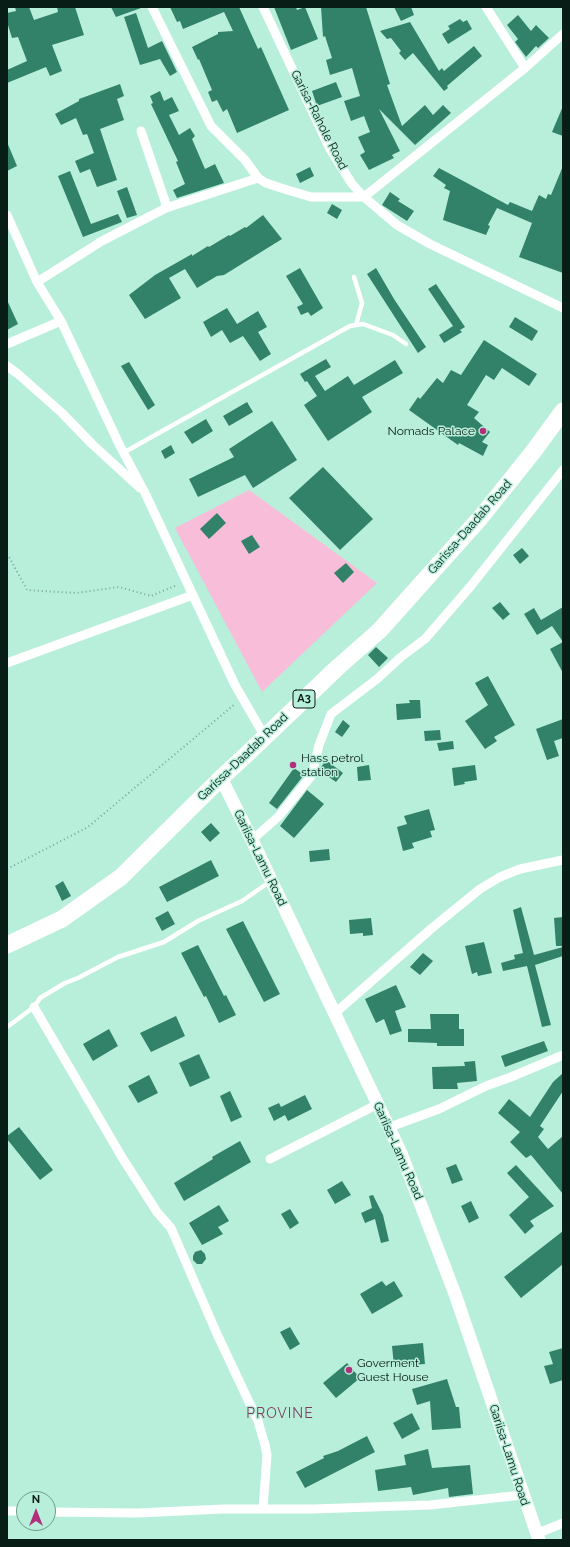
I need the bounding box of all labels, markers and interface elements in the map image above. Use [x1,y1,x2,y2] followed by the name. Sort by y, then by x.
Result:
[288,68,350,172] street label: Garisa-Rahole Road
[387,424,475,438] place label: Nomads Palace
[478,426,488,436] marker: Nomads Palace
[425,477,515,577] street label: Garissa-Daadab Road
[293,690,315,708] road number: A3
[195,710,291,804] street label: Garissa-Daadab Road
[301,751,364,779] place label: Hass petrol station
[288,760,298,770] marker: Hass petrol station
[230,807,290,909] street label: Gariisa-Lamu Road
[370,1100,426,1202] street label: Gariisa-Lamu Road
[357,1356,429,1384] place label: Goverment Guest House
[344,1365,354,1375] marker: Goverment Guest House
[486,1403,532,1507] street label: Gariisa-Lamu Road
[246,1406,314,1422] district label: PROVINE
[16,1491,56,1531] north arrow
[32,1493,40,1506] text: N

